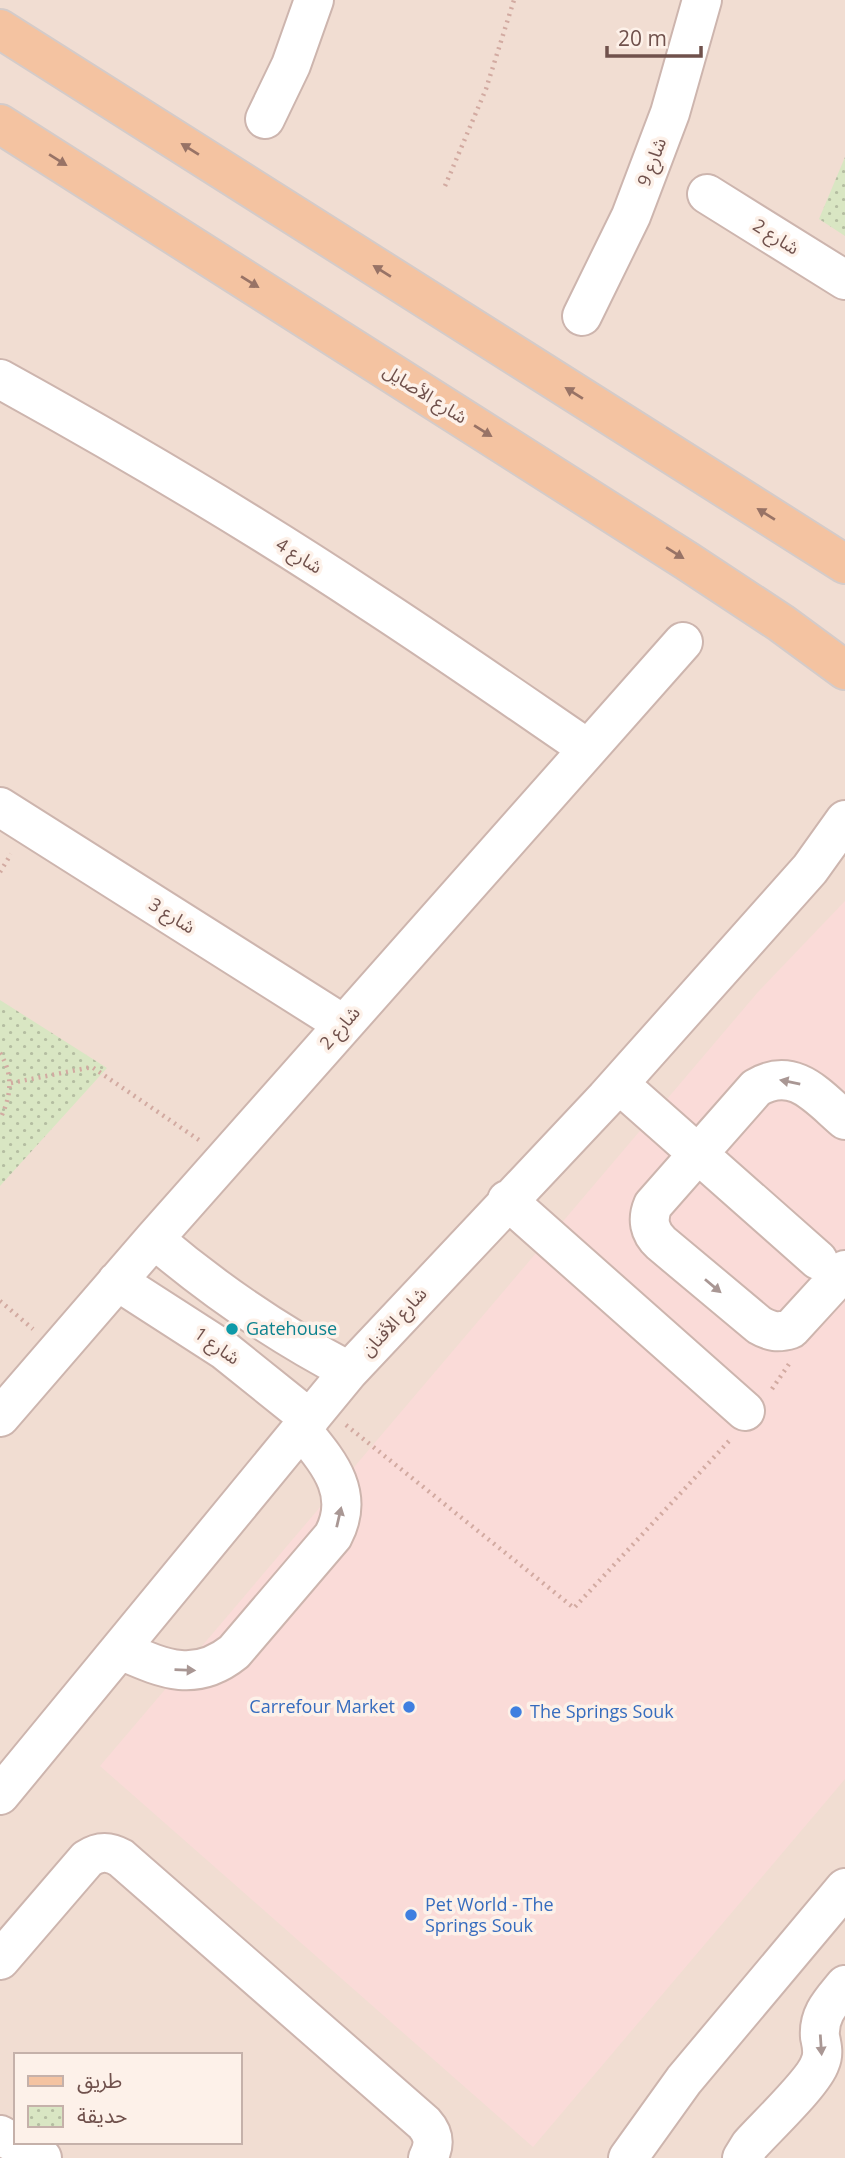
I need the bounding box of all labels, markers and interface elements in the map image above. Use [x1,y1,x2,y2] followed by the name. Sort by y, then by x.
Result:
[607,14,702,58] scale bar
[618,24,667,52] text: 20 m
[631,134,674,190] street label: شارع 9
[180,143,200,156] one-way arrow
[48,154,67,167] one-way arrow
[747,213,804,262] street label: شارع 2
[372,265,392,278] one-way arrow
[240,276,259,289] one-way arrow
[377,358,472,431] street label: شارع الأصايل
[565,386,584,399] one-way arrow
[473,424,492,437] one-way arrow
[757,508,776,521] one-way arrow
[270,532,327,581] street label: شارع 4
[665,546,684,559] one-way arrow
[143,892,200,941] street label: شارع 3
[314,1001,367,1056] street label: شارع 2
[779,1076,801,1087] one-way arrow
[704,1279,722,1294] one-way arrow
[355,1282,434,1363] street label: شارع الأفنان
[246,1316,337,1340] place label: Gatehouse
[188,1321,245,1372] street label: شارع 1
[224,1321,240,1337] marker: Gatehouse
[334,1506,345,1528] one-way arrow
[174,1664,196,1675] one-way arrow
[249,1694,395,1718] place label: Carrefour Market
[401,1699,417,1715] marker: Carrefour Market
[530,1699,674,1723] place label: The Springs Souk
[508,1704,524,1720] marker: The Springs Souk
[425,1892,554,1937] place label: Pet World - The Springs Souk
[403,1907,419,1923] marker: Pet World - The Springs Souk
[816,2034,827,2056] one-way arrow
[14,2053,242,2144] legend
[77,2066,122,2094] text: طريق
[77,2101,127,2129] text: حديقة

